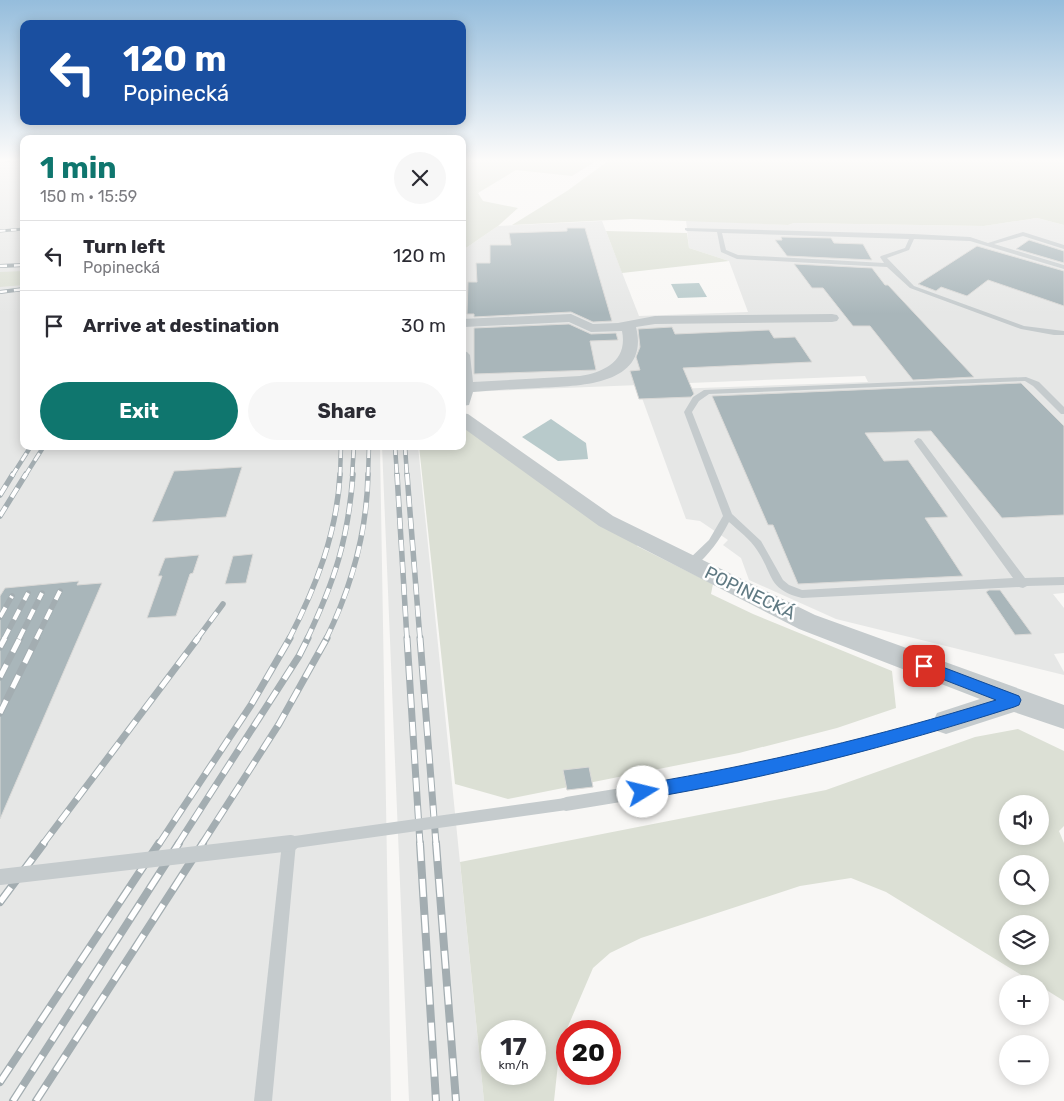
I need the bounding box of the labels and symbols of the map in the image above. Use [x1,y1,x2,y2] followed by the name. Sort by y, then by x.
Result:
[701,562,799,624] street label: POPINECKÁ
[903,645,945,687] pin
[616,765,668,817] position arrow
[556,1020,621,1085] speed limit sign: 20

